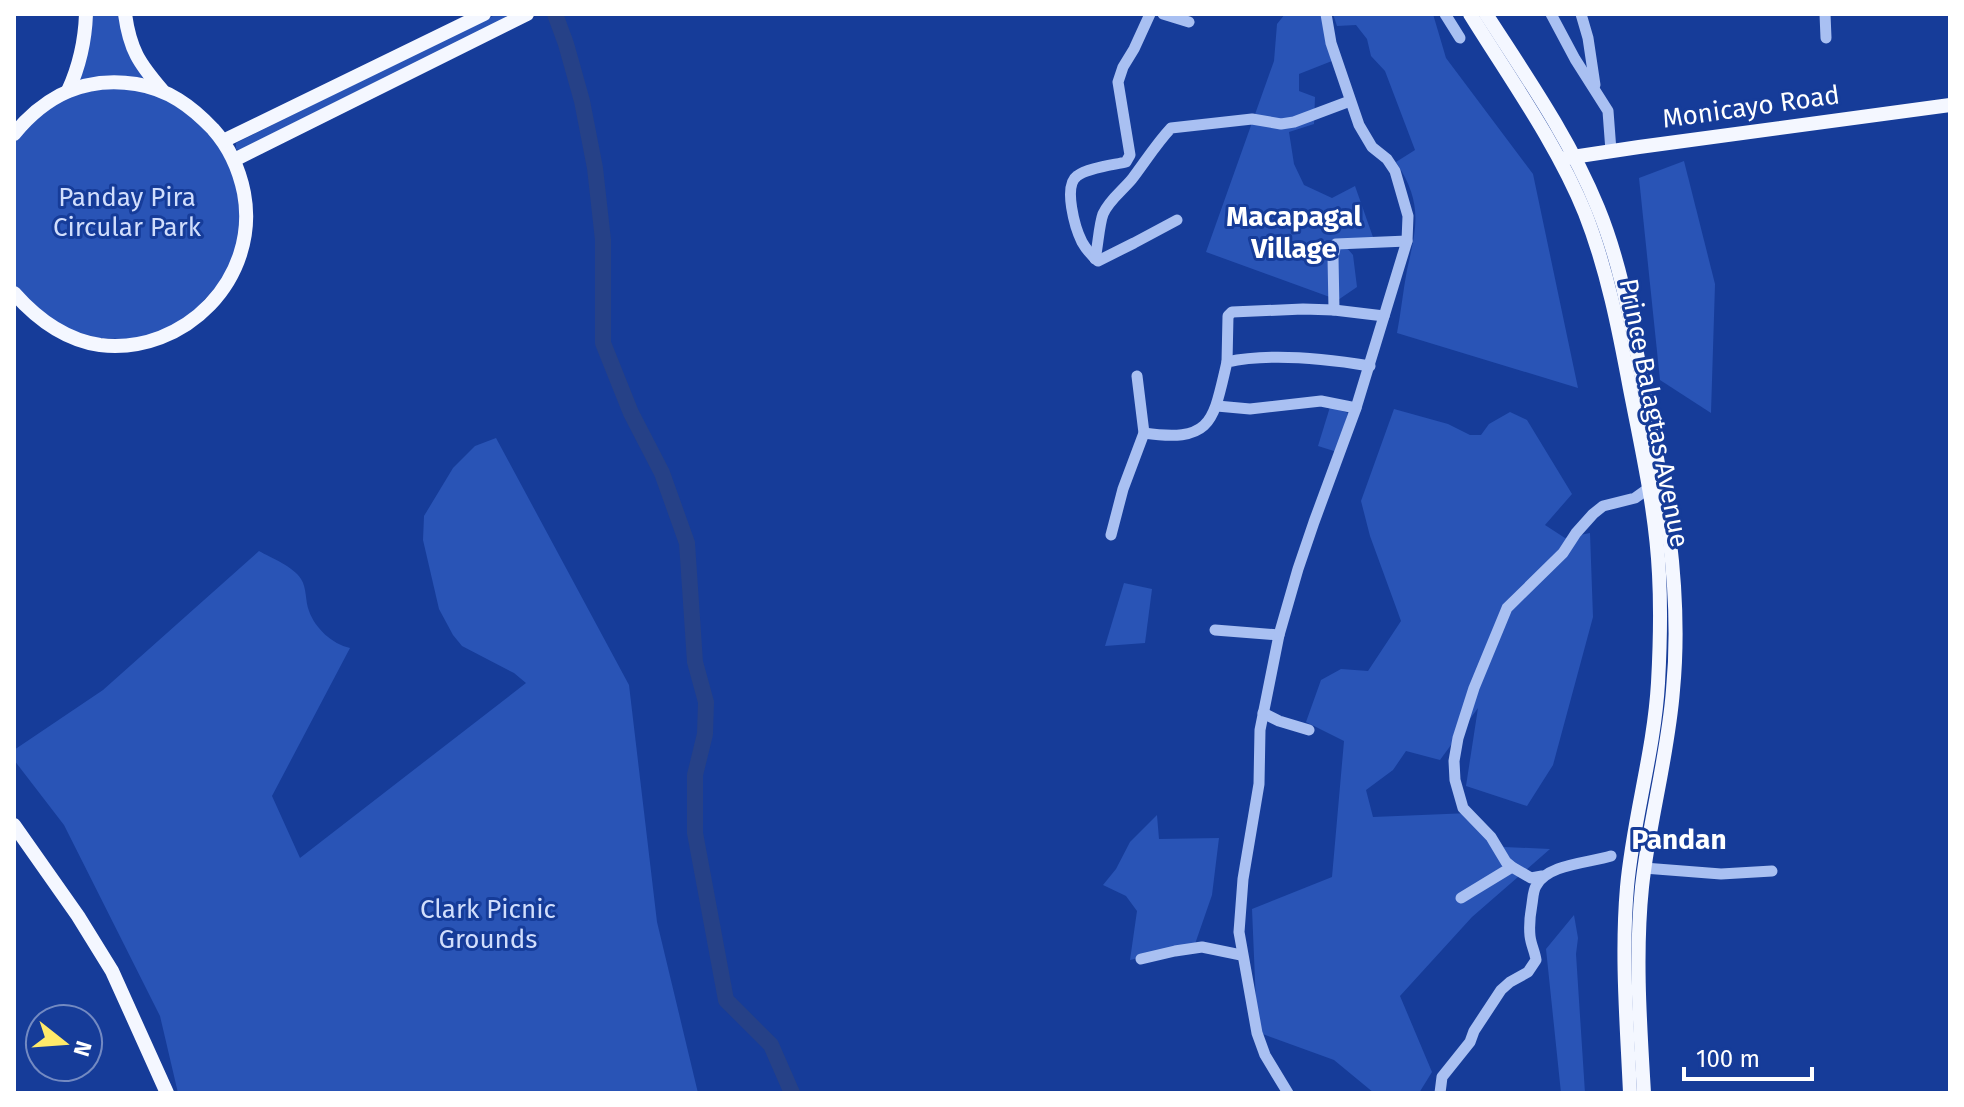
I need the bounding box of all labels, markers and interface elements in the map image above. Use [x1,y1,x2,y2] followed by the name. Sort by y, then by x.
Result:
[1660,79,1842,135] street label: Monicayo Road
[53,182,202,243] park label: Panday Pira Circular Park
[1226,200,1362,265] district label: Macapagal Village
[1613,276,1695,550] street label: Prince Balagtas Avenue
[1631,823,1727,856] district label: Pandan
[420,894,556,955] park label: Clark Picnic Grounds
[24,1003,104,1083] north arrow
[1684,1031,1812,1081] scale bar
[68,1038,98,1060] text: N
[1696,1045,1760,1073] text: 100 m

